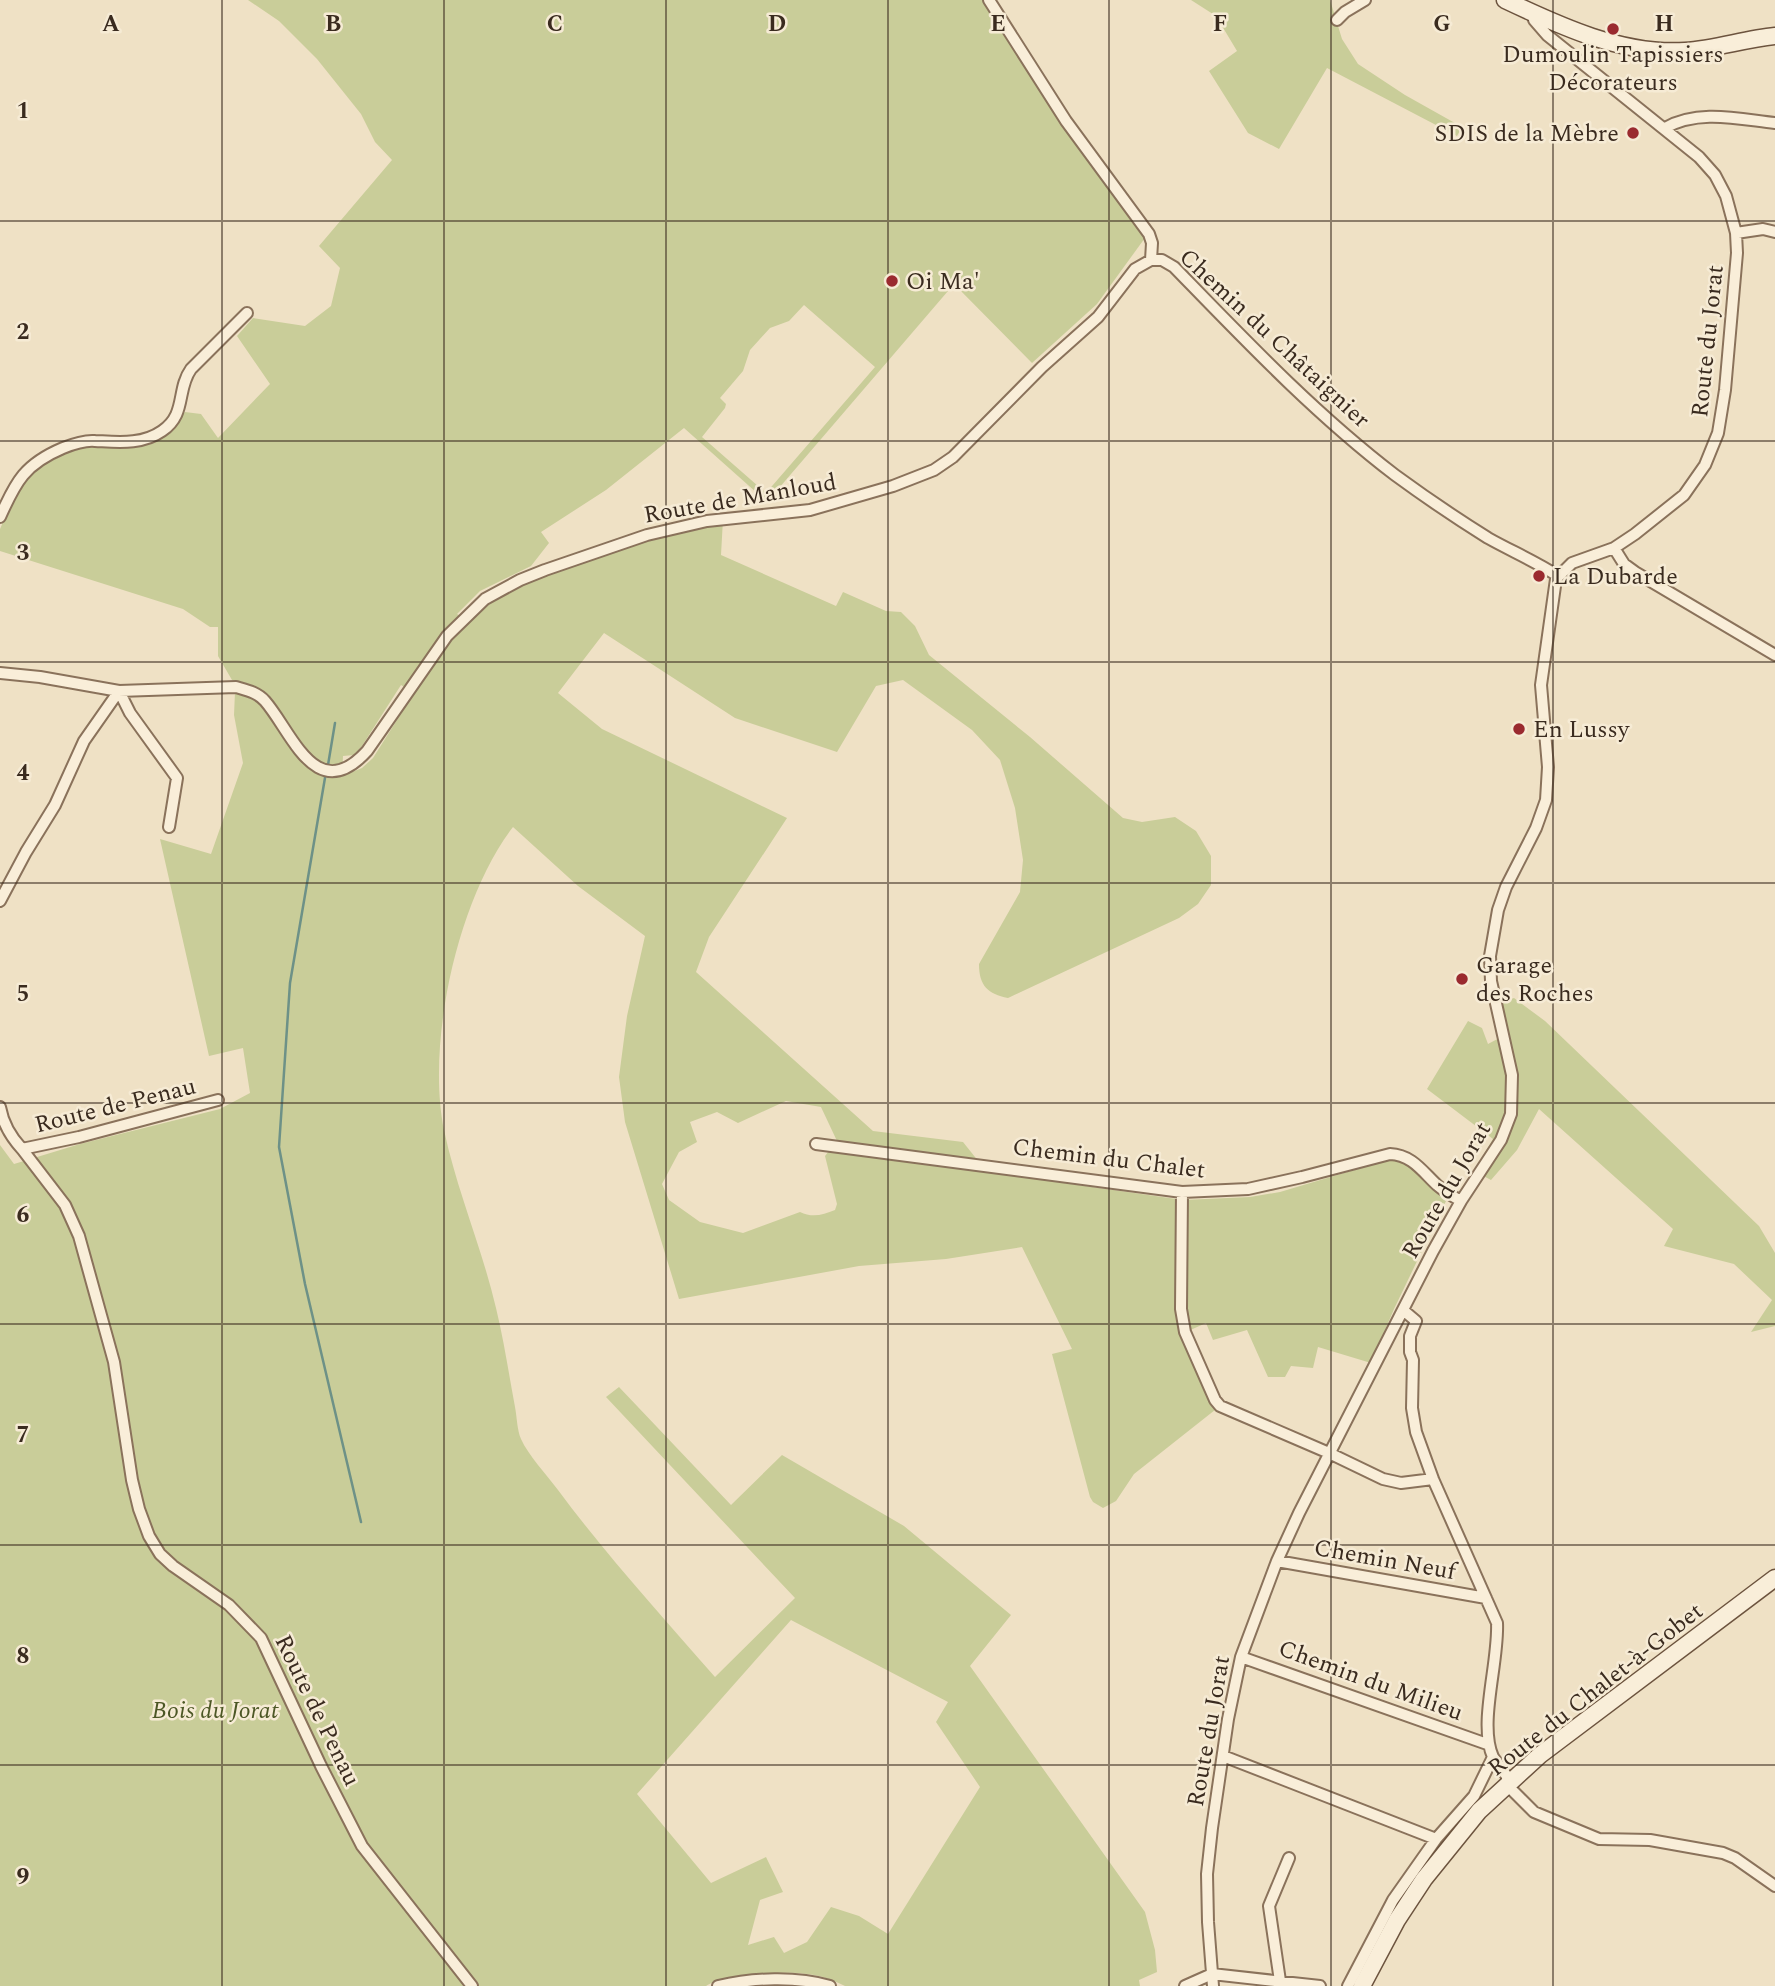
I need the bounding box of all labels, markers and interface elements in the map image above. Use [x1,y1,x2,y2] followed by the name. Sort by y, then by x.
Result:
[102,7,120,42] text: A
[325,7,341,42] text: B
[547,7,563,42] text: C
[768,7,786,42] text: D
[990,7,1006,42] text: E
[1213,7,1227,42] text: F
[1433,7,1451,42] text: G
[1654,7,1674,42] text: H
[1605,21,1621,37] marker: Dumoulin Tapissiers Décorateurs
[1502,37,1724,101] place label: Dumoulin Tapissiers Décorateurs
[17,94,29,129] text: 1
[1435,116,1619,152] place label: SDIS de la Mèbre
[1625,125,1641,141] marker: SDIS de la Mèbre
[1171,240,1378,437] street label: Chemin du Châtaignier
[1682,263,1734,419] street label: Route du Jorat
[906,264,980,300] place label: Oi Ma'
[884,273,900,289] marker: Oi Ma'
[17,315,30,350] text: 2
[641,464,839,534] street label: Route de Manloud
[17,536,30,571] text: 3
[1553,559,1678,595] place label: La Dubarde
[1531,568,1547,584] marker: La Dubarde
[1533,712,1631,748] place label: En Lussy
[1511,721,1527,737] marker: En Lussy
[17,756,30,791] text: 4
[1476,948,1594,1012] place label: Garage des Roches
[1454,971,1470,987] marker: Garage des Roches
[17,977,29,1012] text: 5
[31,1069,200,1143] street label: Route de Penau
[1393,1115,1501,1266] street label: Route du Jorat
[1010,1129,1207,1189] street label: Chemin du Chalet
[17,1198,30,1233] text: 6
[17,1418,29,1453] text: 7
[1311,1530,1460,1590] street label: Chemin Neuf
[1480,1594,1711,1786] street label: Route du Chalet-à-Gobet
[265,1628,369,1792] street label: Route de Penau
[1273,1631,1468,1731] street label: Chemin du Milieu
[17,1639,29,1674] text: 8
[1178,1653,1240,1810] street label: Route du Jorat
[152,1693,279,1729] park label: Bois du Jorat
[17,1860,30,1895] text: 9

